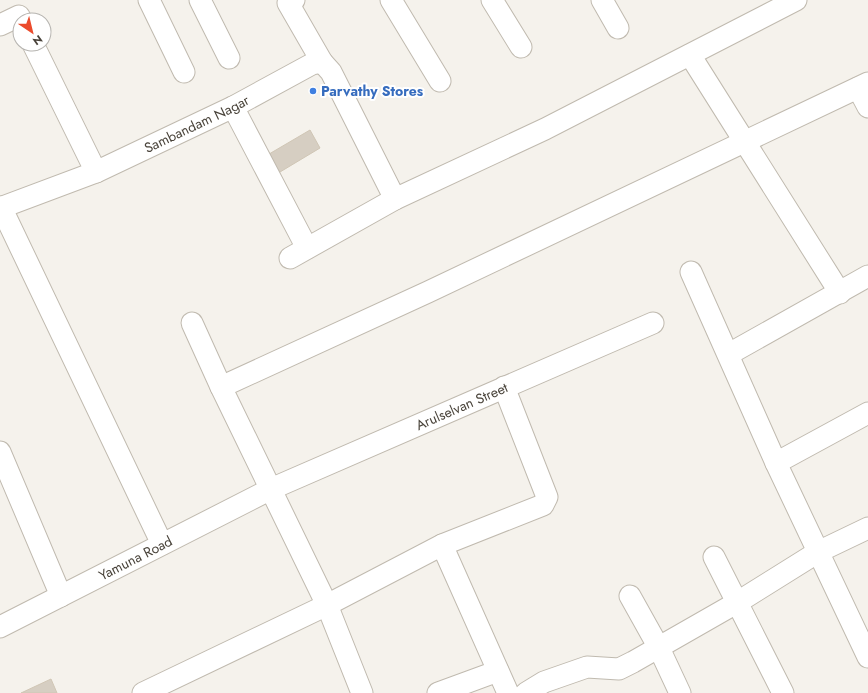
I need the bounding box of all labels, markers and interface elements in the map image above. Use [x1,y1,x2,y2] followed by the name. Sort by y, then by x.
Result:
[12,12,52,52] north arrow
[30,31,46,49] text: N
[321,81,424,101] place label: Parvathy Stores
[308,86,318,96] marker: Parvathy Stores
[141,90,253,158] street label: Sambandam Nagar
[412,377,511,435] street label: Arulselvan Street
[95,531,176,585] street label: Yamuna Road

